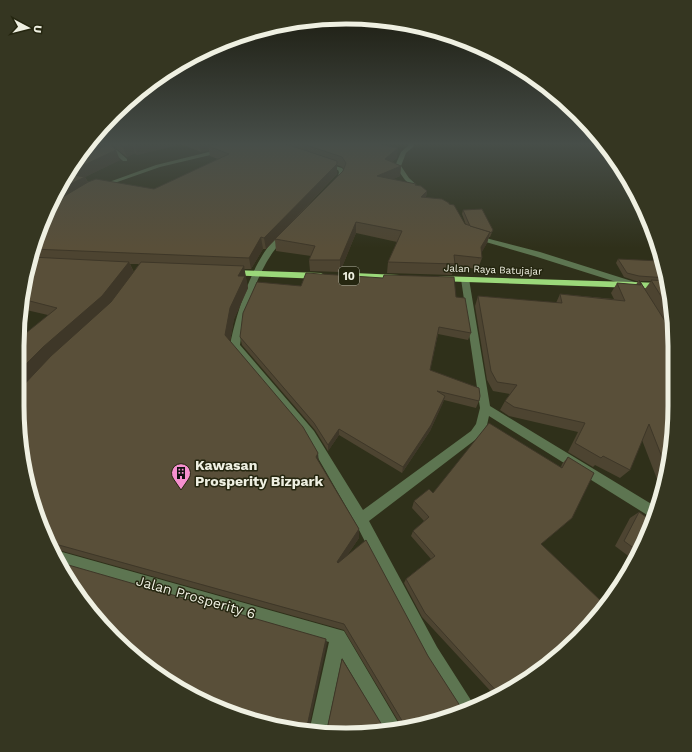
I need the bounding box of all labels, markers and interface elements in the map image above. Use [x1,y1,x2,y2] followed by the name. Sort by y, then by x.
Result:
[8,8,48,48] north arrow
[30,24,44,34] text: U
[444,262,542,277] street label: Jalan Raya Batujajar
[339,267,359,285] road number: 10
[195,457,324,489] place label: Kawasan Prosperity Bizpark
[170,462,192,490] building icon: Kawasan Prosperity Bizpark
[134,572,258,622] street label: Jalan Prosperity 6

